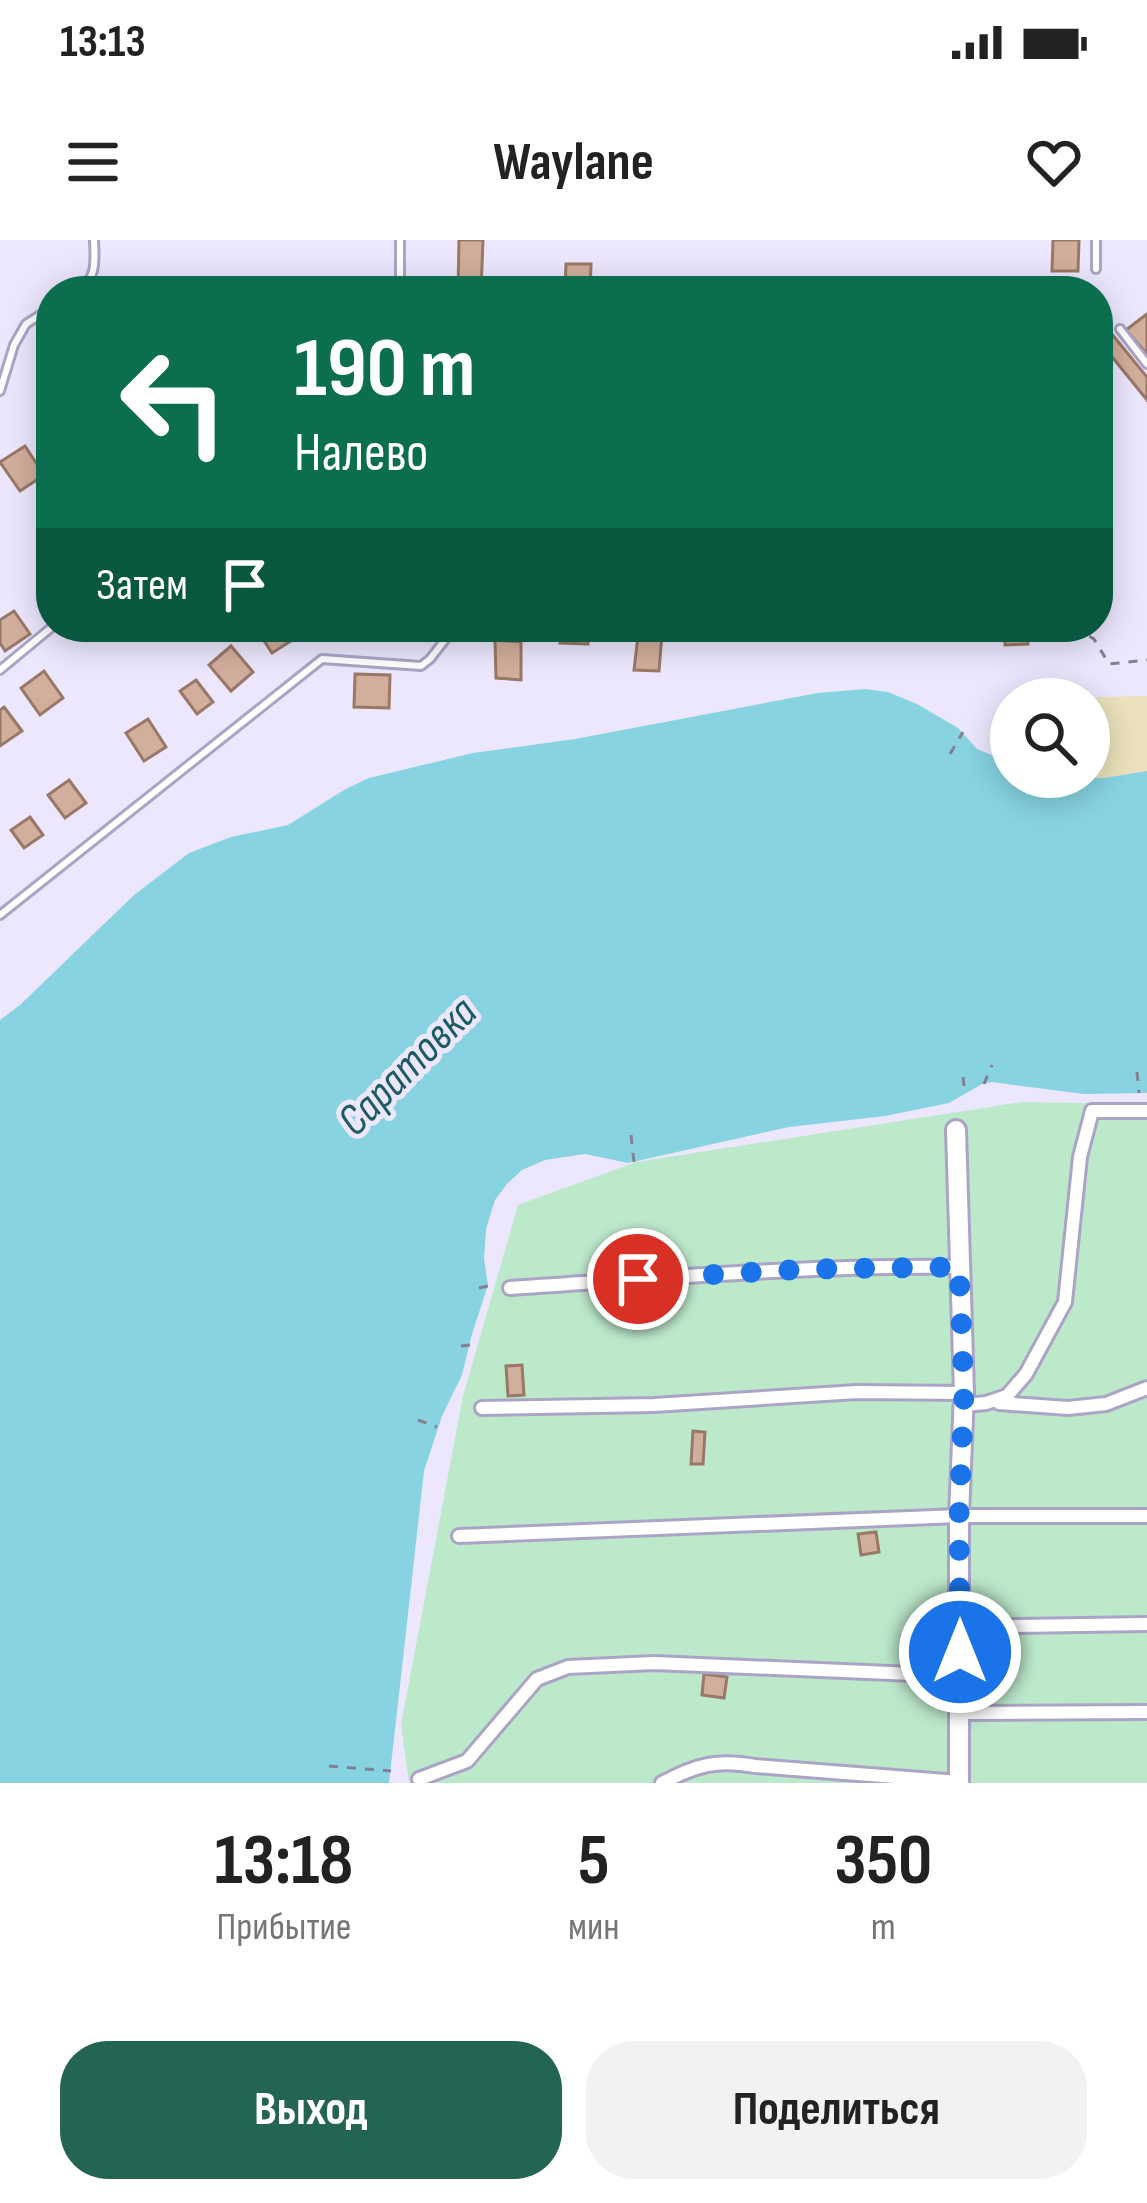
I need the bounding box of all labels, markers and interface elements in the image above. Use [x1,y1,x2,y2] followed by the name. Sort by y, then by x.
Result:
[60,15,146,70] text: 13:13
[60,129,126,195] icon: menu
[1021,129,1087,195] icon: heart
[493,130,654,195] text: Waylane
[294,319,476,420] text: 190 m
[96,324,252,480] icon: left
[294,421,428,486] text: Налево
[212,552,278,618] icon: arrive
[96,558,188,613] text: Затем
[990,678,1110,798] map controls
[990,678,1110,798] button: search
[327,986,489,1148] water label: Саратовка
[587,1228,689,1330] pin
[605,1246,671,1312] icon: arrive
[897,1589,1023,1715] position arrow
[215,1818,353,1905] text: 13:18
[578,1818,610,1905] text: 5
[834,1818,932,1905] text: 350
[216,1904,352,1951] text: Прибытие
[568,1904,620,1951] text: мин
[871,1904,896,1951] text: m
[60,2041,562,2179] button: Выход
[586,2041,1087,2179] button: Поделиться

